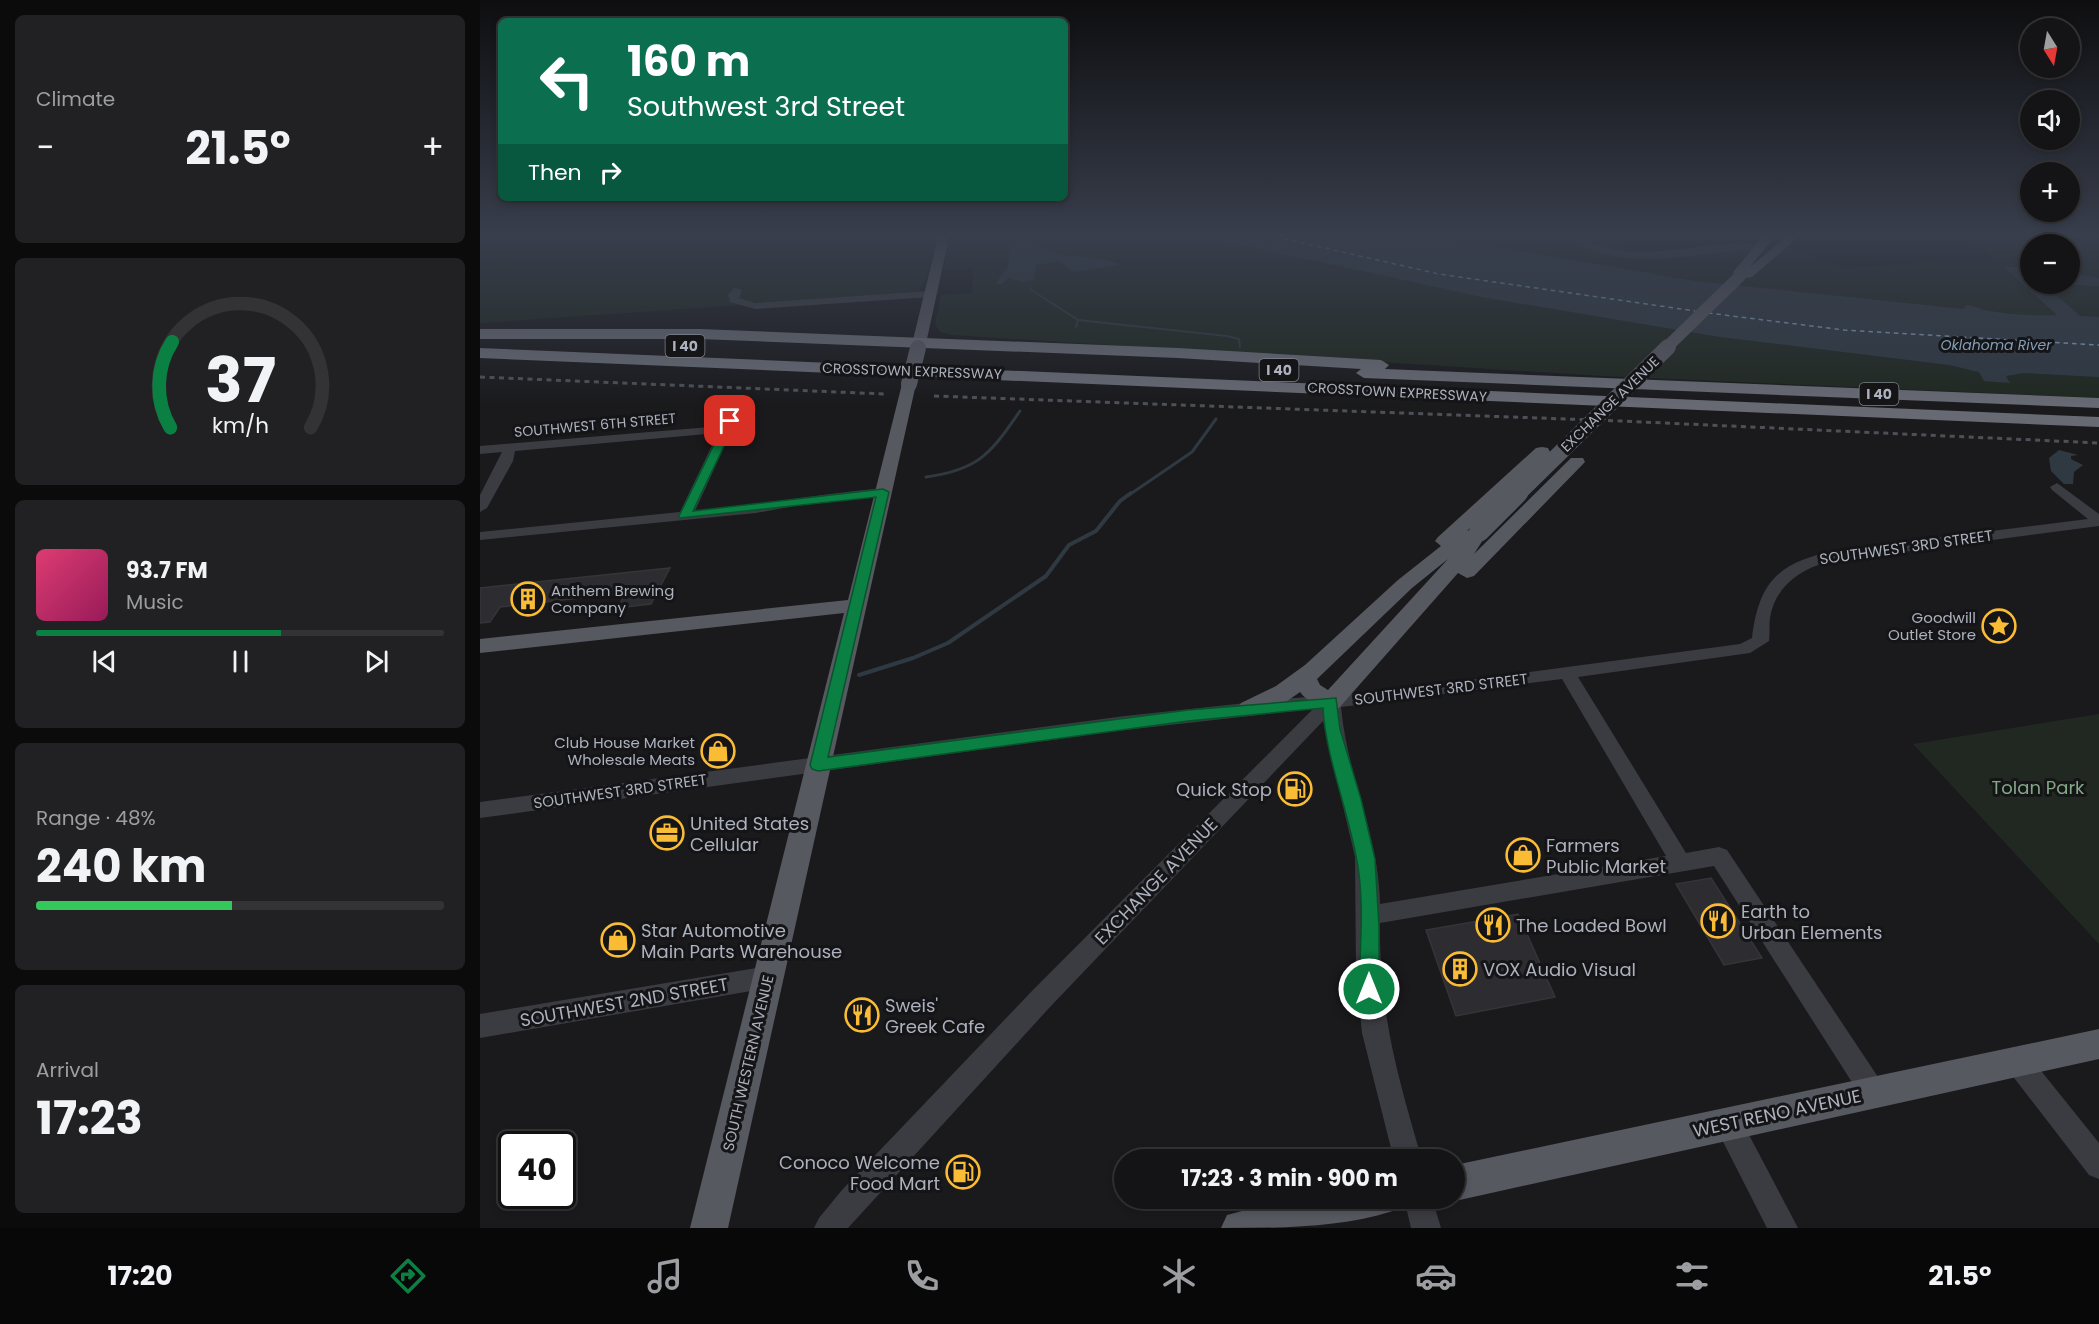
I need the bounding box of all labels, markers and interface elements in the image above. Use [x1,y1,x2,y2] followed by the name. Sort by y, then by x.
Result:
[2020,18,2080,78] north arrow
[2020,18,2080,294] map controls
[627,32,750,91] text: 160 m
[528,42,606,120] icon: left
[36,85,115,113] text: Climate
[627,88,905,125] text: Southwest 3rd Street
[2020,90,2080,150] button: sound
[185,117,291,180] text: 21.5°
[36,124,54,171] text: −
[421,124,444,171] text: +
[594,156,627,189] icon: right
[528,157,582,188] text: Then
[2020,162,2080,222] button: +
[2020,234,2080,294] button: −
[666,335,704,357] road number: I 40
[1941,335,2052,355] water label: Oklahoma River
[204,337,276,425] text: 37
[1556,352,1664,456] street label: EXCHANGE AVENUE
[822,358,1002,384] street label: CROSSTOWN EXPRESSWAY
[1260,359,1298,381] road number: I 40
[1307,377,1487,407] street label: CROSSTOWN EXPRESSWAY
[1860,383,1898,405] road number: I 40
[704,395,755,446] pin
[713,404,746,437] icon: arrive
[513,408,677,442] street label: SOUTHWEST 6TH STREET
[211,411,269,442] text: km/h
[1818,524,1994,570] street label: SOUTHWEST 3RD STREET
[126,555,208,586] text: 93.7 FM
[551,580,674,618] place label: Anthem Brewing Company
[510,581,546,617] building icon: Anthem Brewing Company
[126,588,184,616] text: Music
[1888,607,1976,645] place label: Goodwill Outlet Store
[1981,608,2017,644] place icon: Goodwill Outlet Store
[88,645,121,678] icon: previous
[224,645,257,678] icon: pause
[360,645,393,678] icon: next
[1353,668,1529,710] street label: SOUTHWEST 3RD STREET
[554,732,695,770] place label: Club House Market Wholesale Meats
[700,733,736,769] shop icon: Club House Market Wholesale Meats
[532,768,708,814] street label: SOUTHWEST 3RD STREET
[1277,771,1313,807] fuel station icon: Quick Stop
[1992,775,2085,800] park label: Tolan Park
[1176,777,1272,802] place label: Quick Stop
[36,804,156,832] text: Range · 48%
[690,811,809,857] place label: United States Cellular
[1089,812,1223,950] street label: EXCHANGE AVENUE
[649,815,685,851] office icon: United States Cellular
[1546,833,1666,879] place label: Farmers Public Market
[36,835,207,898] text: 240 km
[1505,837,1541,873] shop icon: Farmers Public Market
[1741,899,1883,945] place label: Earth to Urban Elements
[1700,903,1736,939] restaurant icon: Earth to Urban Elements
[1475,907,1511,943] restaurant icon: The Loaded Bowl
[1516,913,1667,938] place label: The Loaded Bowl
[641,918,842,964] place label: Star Automotive Main Parts Warehouse
[600,922,636,958] shop icon: Star Automotive Main Parts Warehouse
[1442,951,1478,987] building icon: VOX Audio Visual
[1337,957,1401,1021] position arrow
[1483,957,1636,982] place label: VOX Audio Visual
[518,971,730,1033] street label: SOUTHWEST 2ND STREET
[718,973,778,1153] street label: SOUTH WESTERN AVENUE
[885,993,985,1039] place label: Sweis' Greek Cafe
[844,997,880,1033] restaurant icon: Sweis' Greek Cafe
[36,1056,99,1084] text: Arrival
[1691,1083,1863,1143] street label: WEST RENO AVENUE
[36,1087,143,1150] text: 17:23
[498,1131,576,1209] speed limit sign: 40
[779,1150,940,1196] place label: Conoco Welcome Food Mart
[945,1154,981,1190] fuel station icon: Conoco Welcome Food Mart
[1181,1163,1398,1194] text: 17:23 · 3 min · 900 m
[387,1255,429,1297] icon: directions
[644,1255,686,1297] icon: music
[901,1255,943,1297] icon: phone
[1158,1255,1200,1297] icon: climate
[1415,1255,1457,1297] icon: car
[1671,1255,1713,1297] icon: filters
[107,1257,173,1294] text: 17:20
[1928,1257,1992,1294] text: 21.5°

